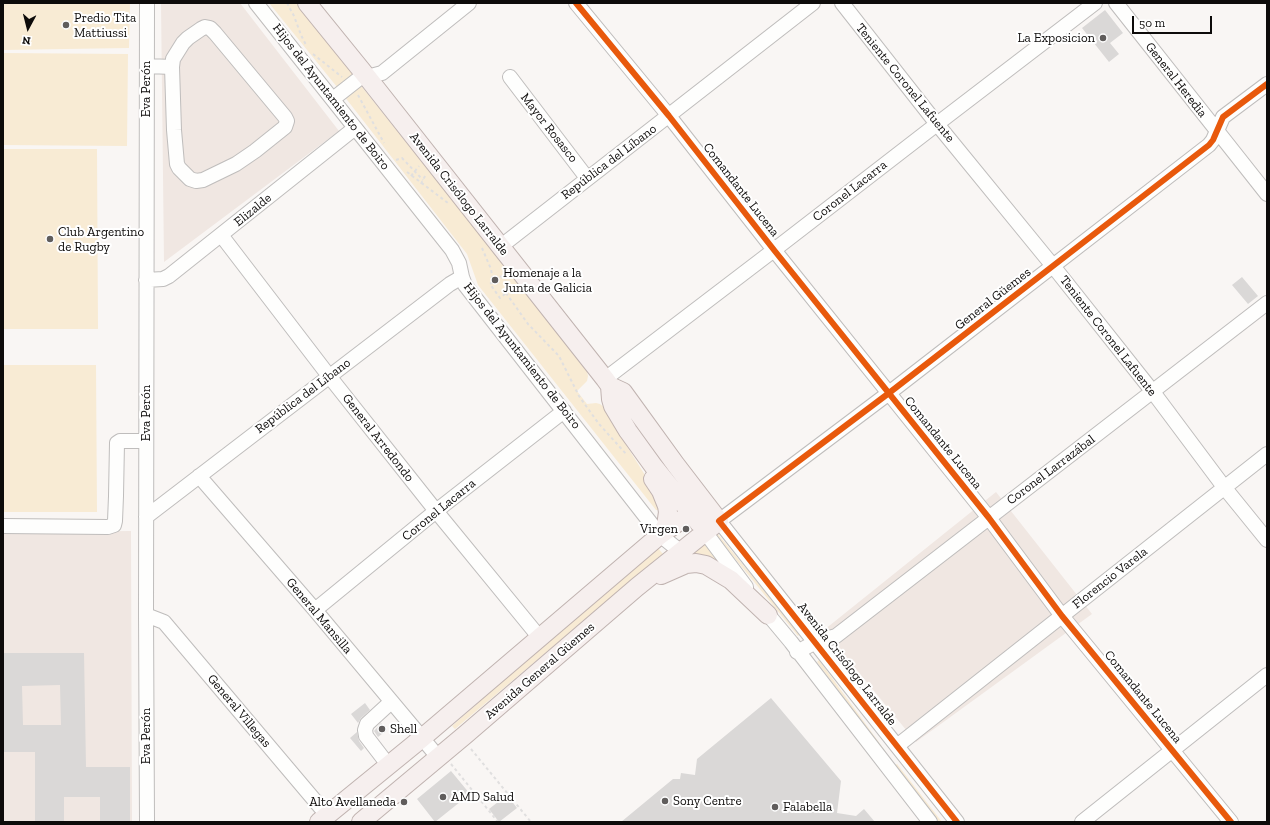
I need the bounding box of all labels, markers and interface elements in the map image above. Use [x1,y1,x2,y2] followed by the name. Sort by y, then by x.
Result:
[8,8,48,48] north arrow
[1134,8,1214,34] scale bar
[74,10,136,41] place label: Predio Tita Mattiussi
[1139,16,1165,30] text: 50 m
[61,20,71,30] marker: Predio Tita Mattiussi
[852,20,958,146] street label: Teniente Coronel Lafuente
[269,21,393,173] street label: Hijos del Ayuntamiento de Boiro
[1017,30,1095,46] place label: La Exposicion
[22,33,31,47] text: N
[1098,33,1108,43] marker: La Exposicion
[1142,39,1210,121] street label: General Heredia
[138,61,154,117] street label: Eva Perón
[517,90,581,166] street label: Mayor Rosasco
[558,121,660,203] street label: República del Líbano
[406,129,512,259] street label: Avenida Crisólogo Larralde
[699,140,783,240] street label: Comandante Lucena
[810,157,890,225] street label: Coronel Lacarra
[231,190,275,230] street label: Elizalde
[58,224,144,255] place label: Club Argentino de Rugby
[45,234,55,244] marker: Club Argentino de Rugby
[952,264,1034,334] street label: General Güemes
[503,265,592,296] place label: Homenaje a la Junta de Galicia
[1056,273,1160,399] street label: Teniente Coronel Lafuente
[490,275,500,285] marker: Homenaje a la Junta de Galicia
[460,280,584,432] street label: Hijos del Ayuntamiento de Boiro
[252,355,354,437] street label: República del Líbano
[138,385,154,441] street label: Eva Perón
[339,391,417,485] street label: General Arredondo
[901,393,985,493] street label: Comandante Lucena
[1004,432,1098,508] street label: Coronel Larrazábal
[399,476,479,544] street label: Coronel Lacarra
[640,521,678,537] place label: Virgen
[681,524,691,534] marker: Virgen
[1069,544,1151,612] street label: Florencio Varela
[283,575,355,657] street label: General Mansilla
[794,599,900,729] street label: Avenida Crisólogo Larralde
[482,619,598,723] street label: Avenida General Güemes
[1101,647,1185,747] street label: Comandante Lucena
[204,671,274,751] street label: General Villegas
[138,708,154,764] street label: Eva Perón
[390,721,417,737] place label: Shell
[377,724,387,734] marker: Shell
[451,789,514,805] place label: AMD Salud
[438,792,448,802] marker: AMD Salud
[673,793,742,809] place label: Sony Centre
[309,794,396,810] place label: Alto Avellaneda
[660,796,670,806] marker: Sony Centre
[399,797,409,807] marker: Alto Avellaneda
[783,799,832,815] place label: Falabella
[770,802,780,812] marker: Falabella

